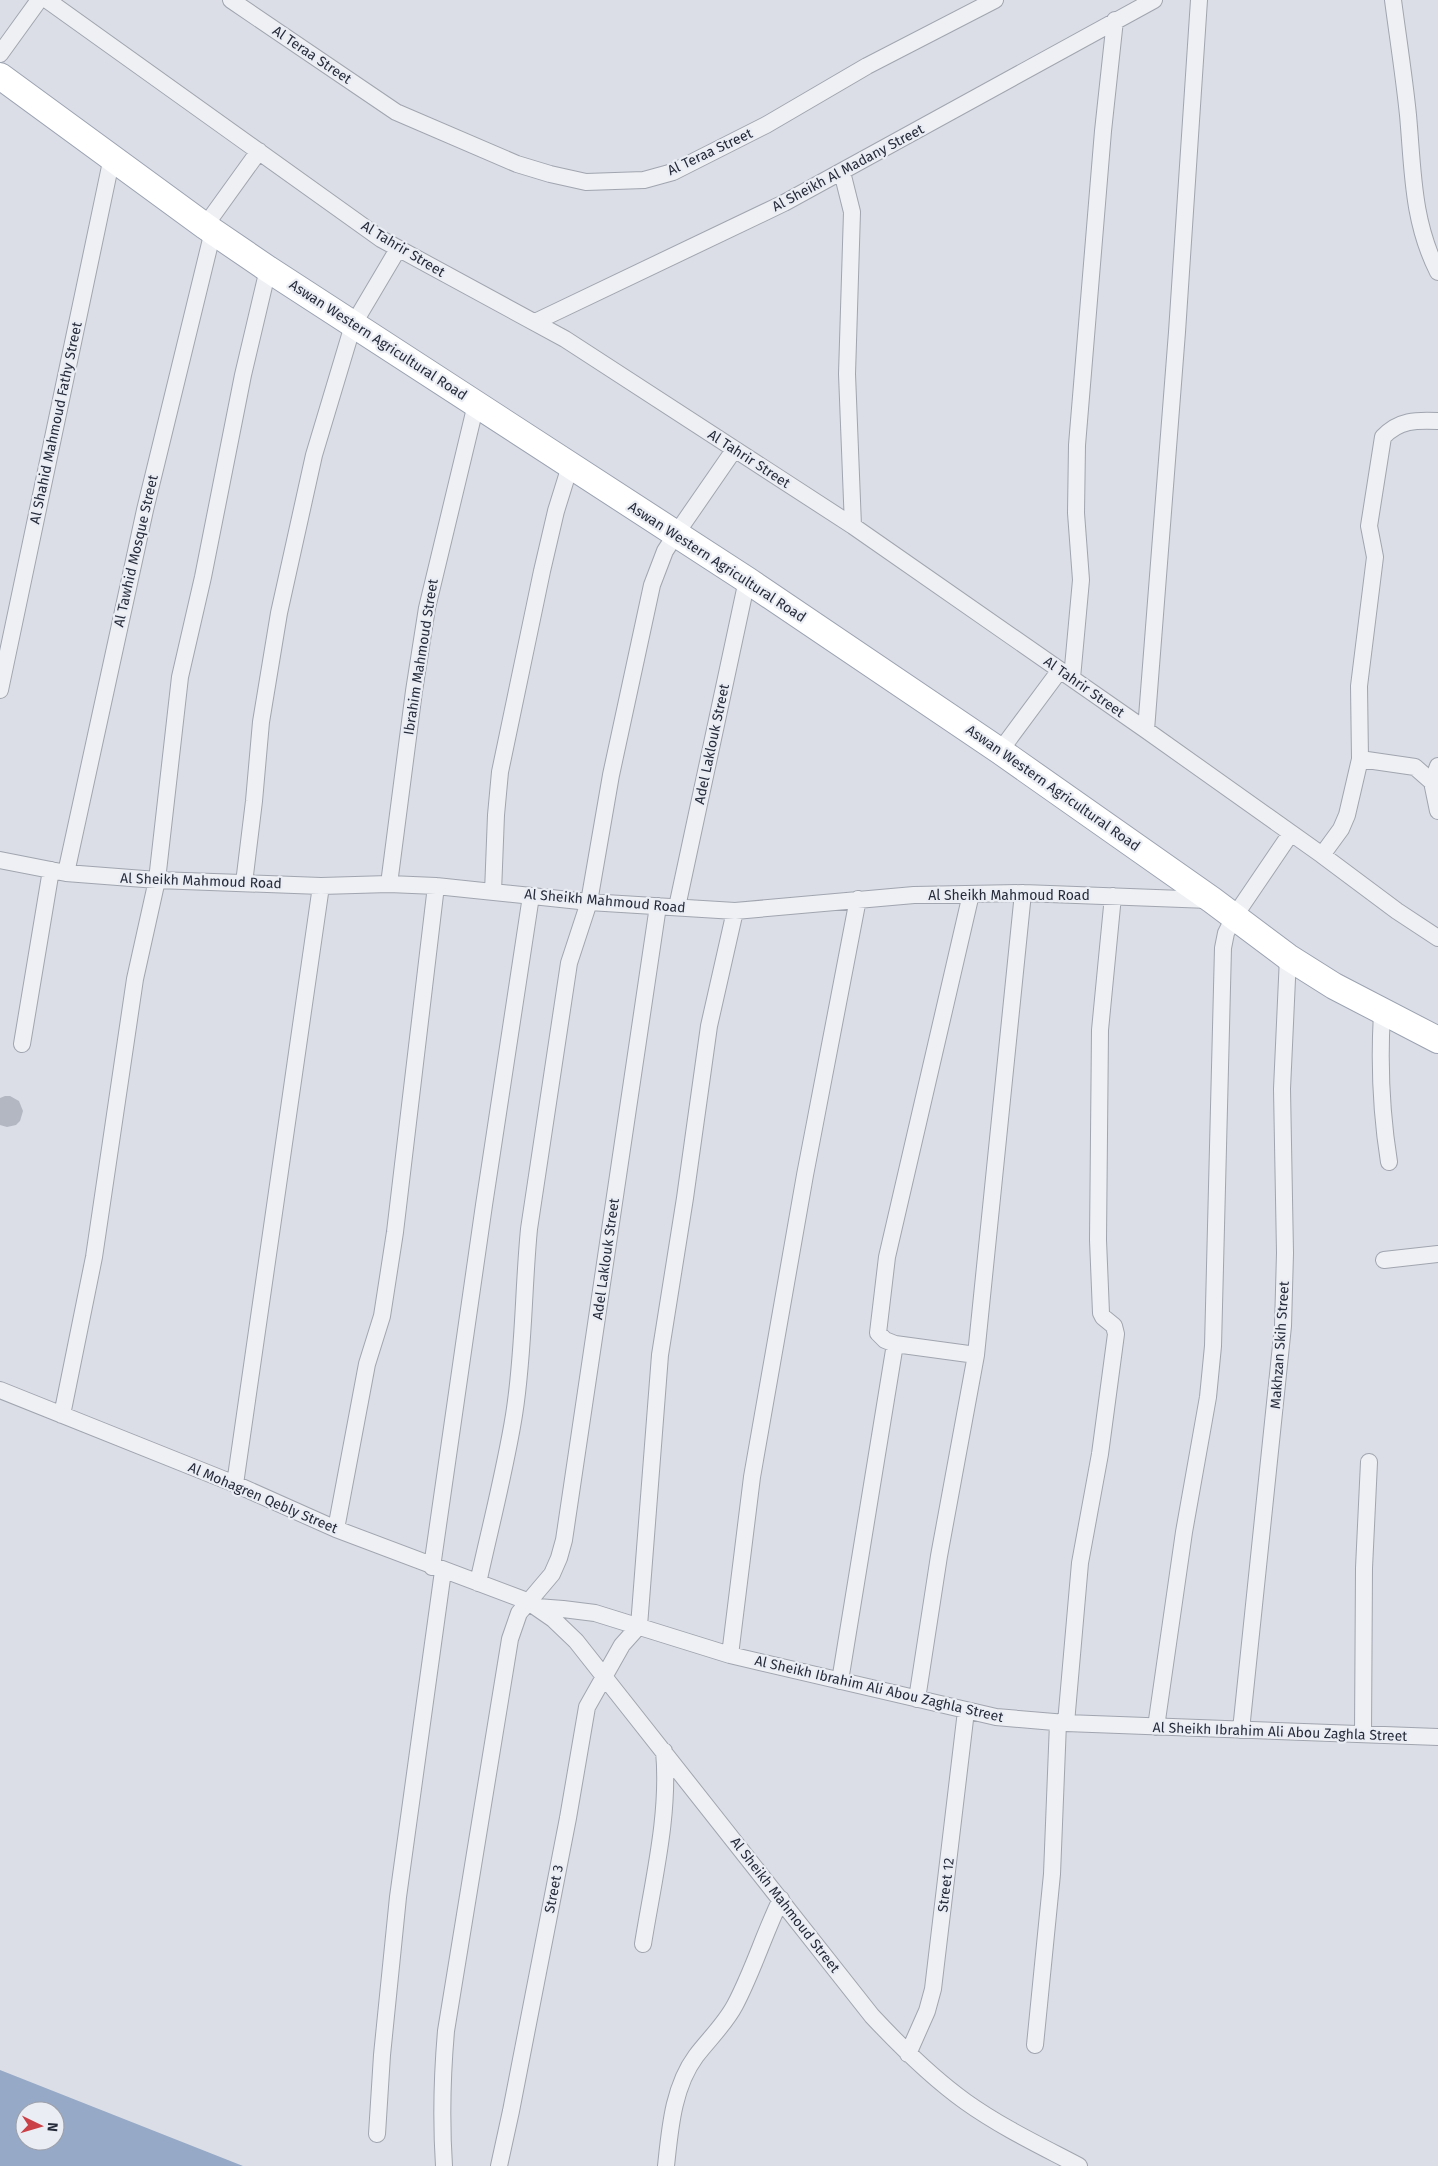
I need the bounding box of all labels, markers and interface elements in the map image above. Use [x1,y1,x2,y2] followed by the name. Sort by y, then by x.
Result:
[269,22,356,88] street label: Al Teraa Street
[769,120,928,215] street label: Al Sheikh Al Madany Street
[665,125,756,179] street label: Al Teraa Street
[358,217,449,281] street label: Al Tahrir Street
[286,276,470,404] street label: Aswan Western Agricultural Road
[26,320,86,526] street label: Al Shahid Mahmoud Fathy Street
[705,426,794,492] street label: Al Tahrir Street
[110,472,162,629] street label: Al Tawhid Mosque Street
[625,498,809,626] street label: Aswan Western Agricultural Road
[400,577,442,736] street label: Ibrahim Mahmoud Street
[1040,653,1128,722] street label: Al Tahrir Street
[691,681,733,806] street label: Adel Laklouk Street
[963,721,1143,855] street label: Aswan Western Agricultural Road
[120,870,282,892] street label: Al Sheikh Mahmoud Road
[524,885,686,917] street label: Al Sheikh Mahmoud Road
[928,887,1090,904] street label: Al Sheikh Mahmoud Road
[589,1196,623,1321] street label: Adel Laklouk Street
[1267,1280,1293,1409] street label: Makhzan Skih Street
[186,1459,341,1538] street label: Al Mohagren Qebly Street
[753,1652,1006,1726] street label: Al Sheikh Ibrahim Ali Abou Zaghla Street
[1152,1719,1409,1745] street label: Al Sheikh Ibrahim Ali Abou Zaghla Street
[727,1834,844,1977] street label: Al Sheikh Mahmoud Street
[934,1857,958,1913] street label: Street 12
[541,1863,567,1915] street label: Street 3
[15,2101,65,2151] north arrow
[44,2122,61,2132] text: N

